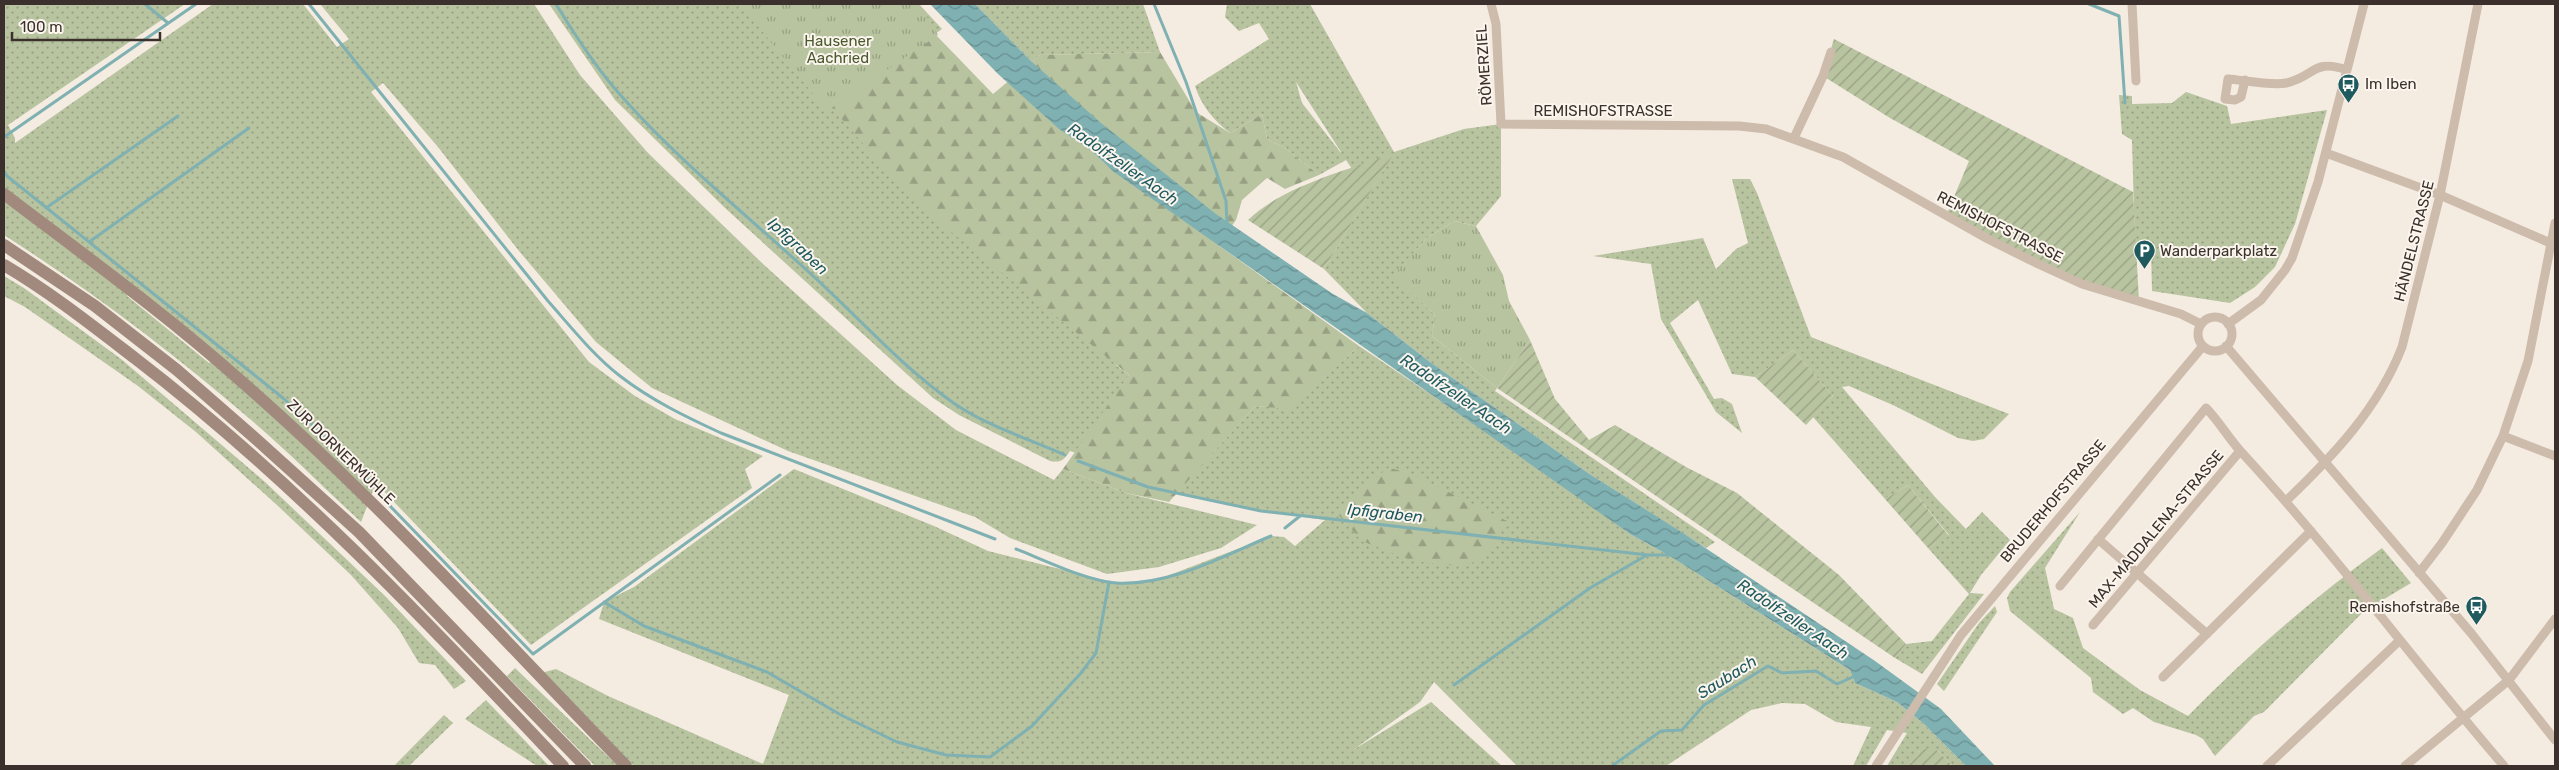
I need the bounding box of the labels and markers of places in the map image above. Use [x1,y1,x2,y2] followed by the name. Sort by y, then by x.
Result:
[2337,72,2361,103] bus stop icon: Im Iben
[2365,75,2417,93] place label: Im Iben
[2132,239,2156,270] parking icon: Wanderparkplatz
[2160,242,2277,260] place label: Wanderparkplatz
[2464,595,2488,626] bus stop icon: Remishofstraße
[2349,598,2460,616] place label: Remishofstraße

